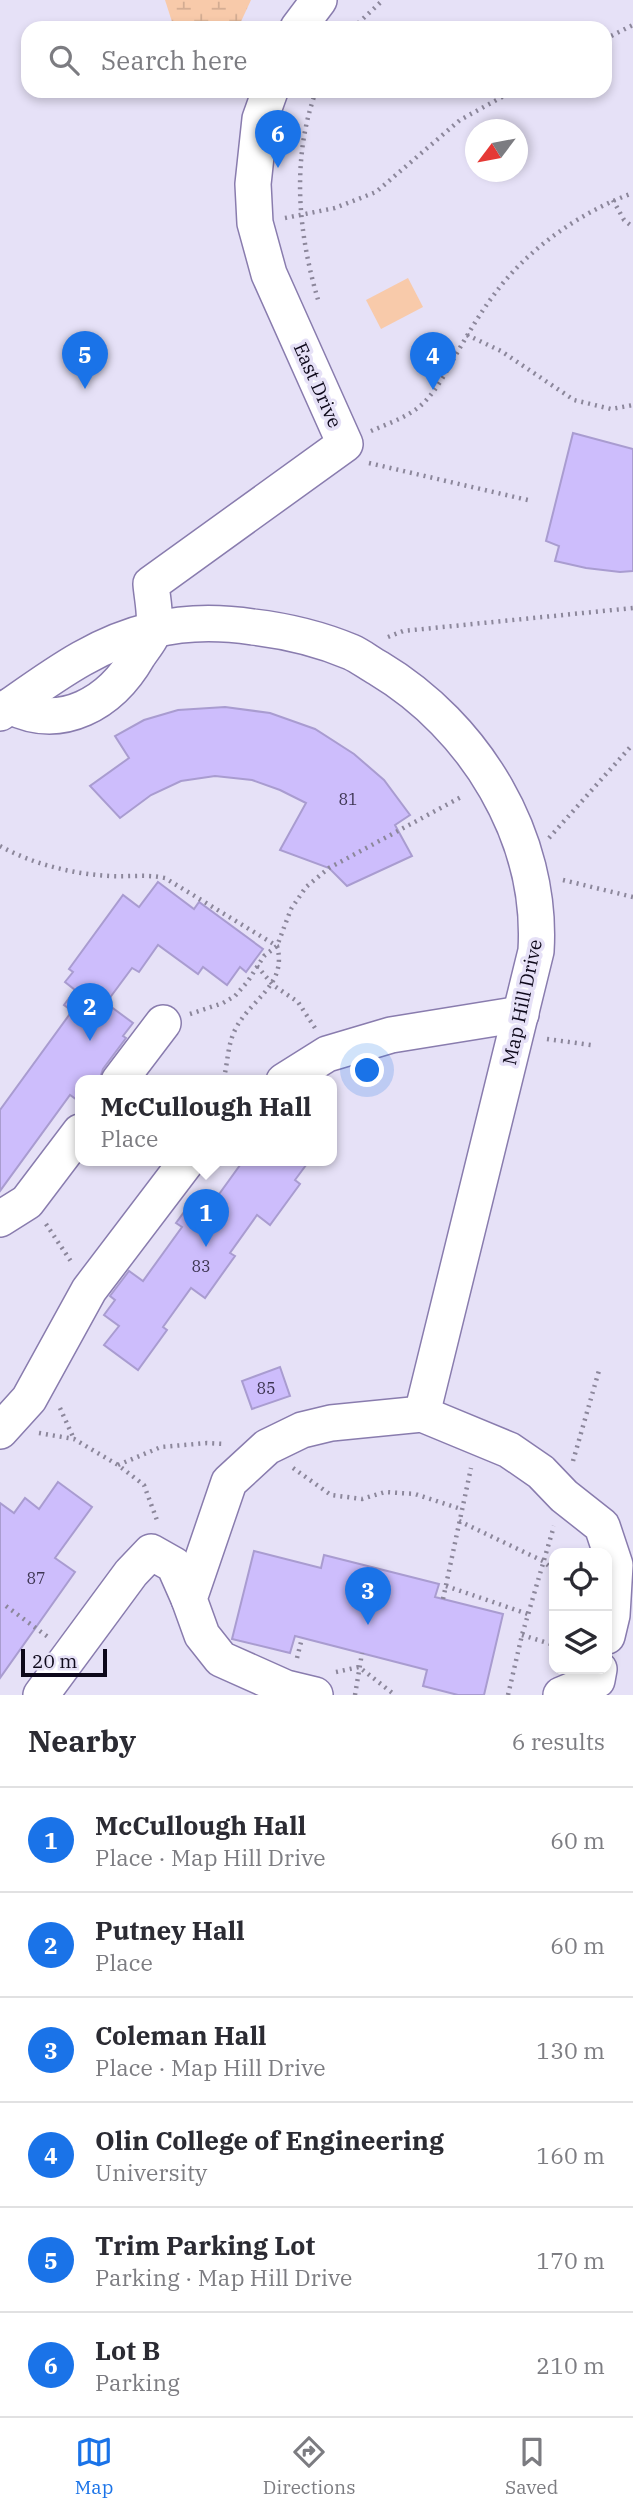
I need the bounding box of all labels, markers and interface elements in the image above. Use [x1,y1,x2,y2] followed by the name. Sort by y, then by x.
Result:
[21,21,612,98] search box
[45,41,83,79] icon: search
[101,43,247,77] text: Search here
[255,110,301,168] pin: 6
[465,119,528,182] north arrow
[62,331,108,389] pin: 5
[410,332,456,390] pin: 4
[289,339,347,431] street label: East Drive
[338,789,358,809] house number: 81
[497,937,547,1067] street label: Map Hill Drive
[67,983,113,1041] pin: 2
[350,1053,384,1087] your location
[75,1075,337,1166] popup
[100,1089,312,1123] text: McCullough Hall
[100,1123,158,1153] text: Place
[183,1189,229,1247] pin: 1
[191,1256,211,1276] house number: 83
[256,1378,276,1398] house number: 85
[549,1548,612,1674] map controls
[549,1548,612,1611] button: locate
[345,1567,391,1625] pin: 3
[26,1568,46,1588] house number: 87
[549,1611,612,1674] button: layers
[21,1646,107,1678] scale bar
[32,1649,77,1673] text: 20 m
[28,1721,136,1760] text: Nearby
[512,1726,605,1756] text: 6 results
[95,1808,306,1842] text: McCullough Hall
[44,1825,58,1855] text: 1
[550,1825,605,1855] text: 60 m
[95,1842,326,1872] text: Place · Map Hill Drive
[95,1913,245,1947] text: Putney Hall
[44,1930,58,1960] text: 2
[550,1930,605,1960] text: 60 m
[95,1947,153,1977] text: Place
[95,2018,267,2052] text: Coleman Hall
[44,2035,58,2065] text: 3
[536,2035,605,2065] text: 130 m
[95,2052,326,2082] text: Place · Map Hill Drive
[95,2123,444,2157] text: Olin College of Engineering
[44,2140,58,2170] text: 4
[536,2140,605,2170] text: 160 m
[95,2157,207,2187] text: University
[95,2228,315,2262] text: Trim Parking Lot
[44,2245,58,2275] text: 5
[536,2245,605,2275] text: 170 m
[95,2262,352,2292] text: Parking · Map Hill Drive
[95,2333,160,2367] text: Lot B
[44,2350,58,2380] text: 6
[536,2350,605,2380] text: 210 m
[95,2367,180,2397] text: Parking
[75,2433,113,2499] tab: Map
[263,2433,356,2499] tab: Directions
[505,2433,558,2499] tab: Saved

